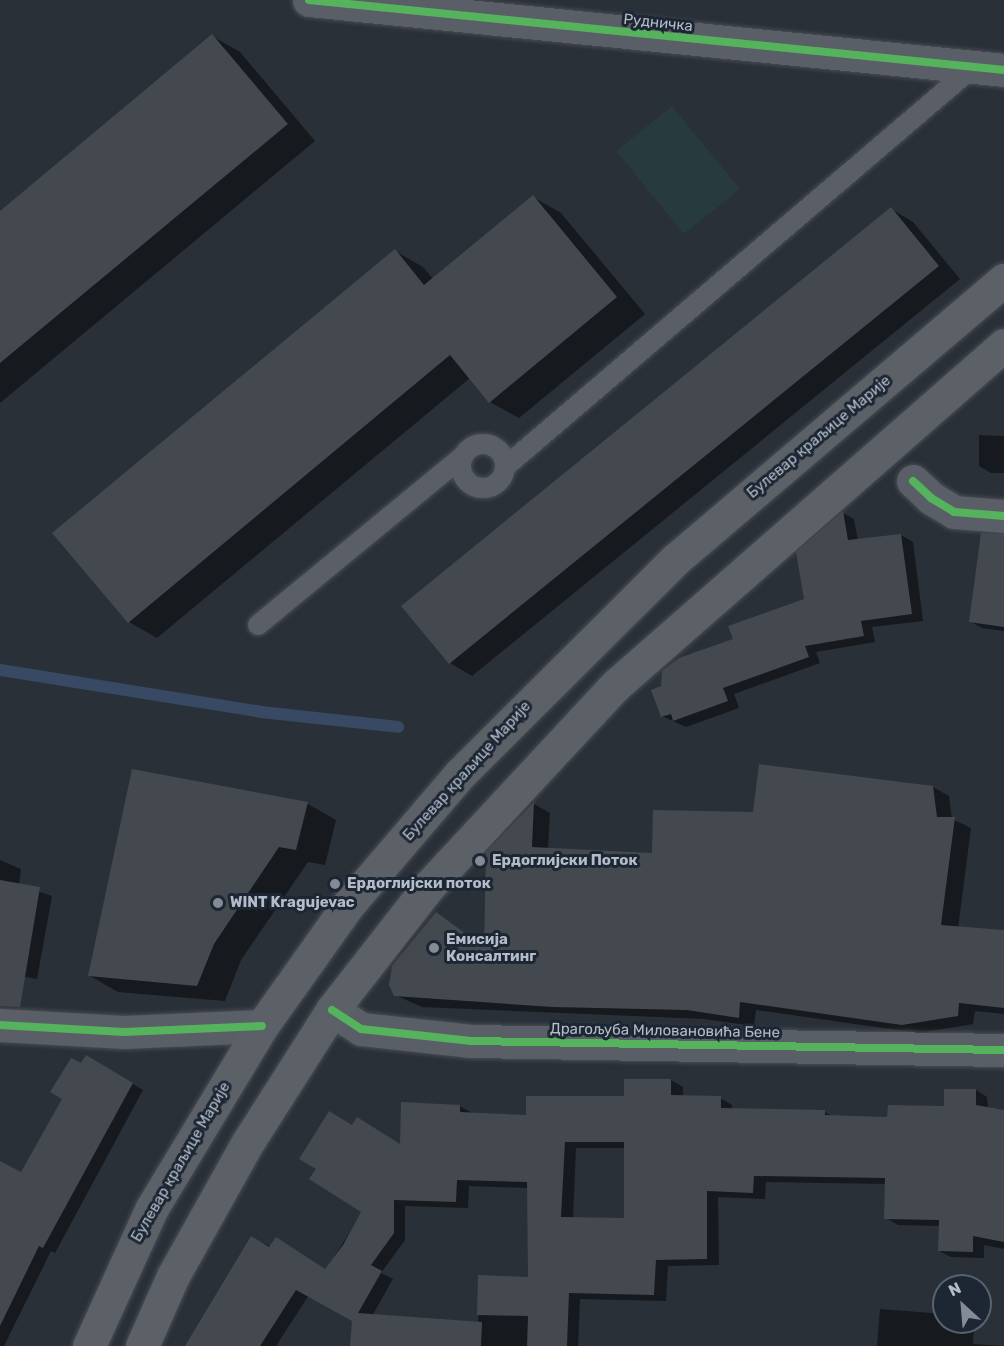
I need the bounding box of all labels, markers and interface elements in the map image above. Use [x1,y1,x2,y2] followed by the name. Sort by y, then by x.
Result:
[622,10,694,36] street label: Рудничка
[744,372,894,502] street label: Булевар краљице Марије
[400,697,534,845] street label: Булевар краљице Марије
[492,852,637,870] place label: Ердоглијски Поток
[473,854,487,868] marker: Ердоглијски Поток
[347,875,491,893] place label: Ердоглијски поток
[328,877,342,891] marker: Ердоглијски поток
[230,894,355,912] place label: WINT Kragujevac
[211,896,225,910] marker: WINT Kragujevac
[446,930,536,965] place label: Емисија Консалтинг
[427,941,441,955] marker: Емисија Консалтинг
[550,1020,780,1042] street label: Драгољуба Миловановића Бене
[128,1079,234,1245] street label: Булевар краљице Марије
[932,1274,992,1334] north arrow
[945,1278,964,1300] text: N

